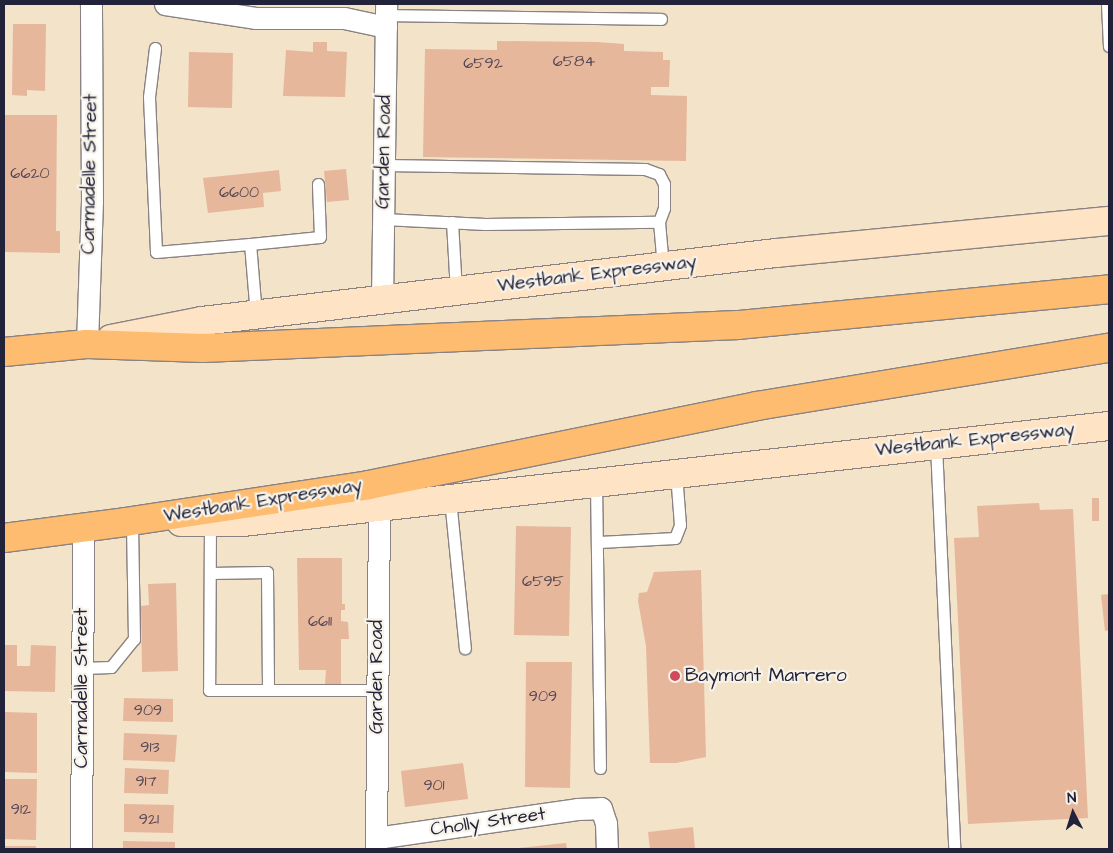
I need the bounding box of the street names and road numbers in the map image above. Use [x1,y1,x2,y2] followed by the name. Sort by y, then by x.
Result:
[77,94,103,254] street label: Carmadelle Street
[372,95,396,209] street label: Garden Road
[496,250,698,298] street label: Westbank Expressway
[874,418,1076,462] street label: Westbank Expressway
[162,474,364,528] street label: Westbank Expressway
[71,608,93,768] street label: Carmadelle Street
[366,620,388,734] street label: Garden Road
[429,803,547,841] street label: Cholly Street

